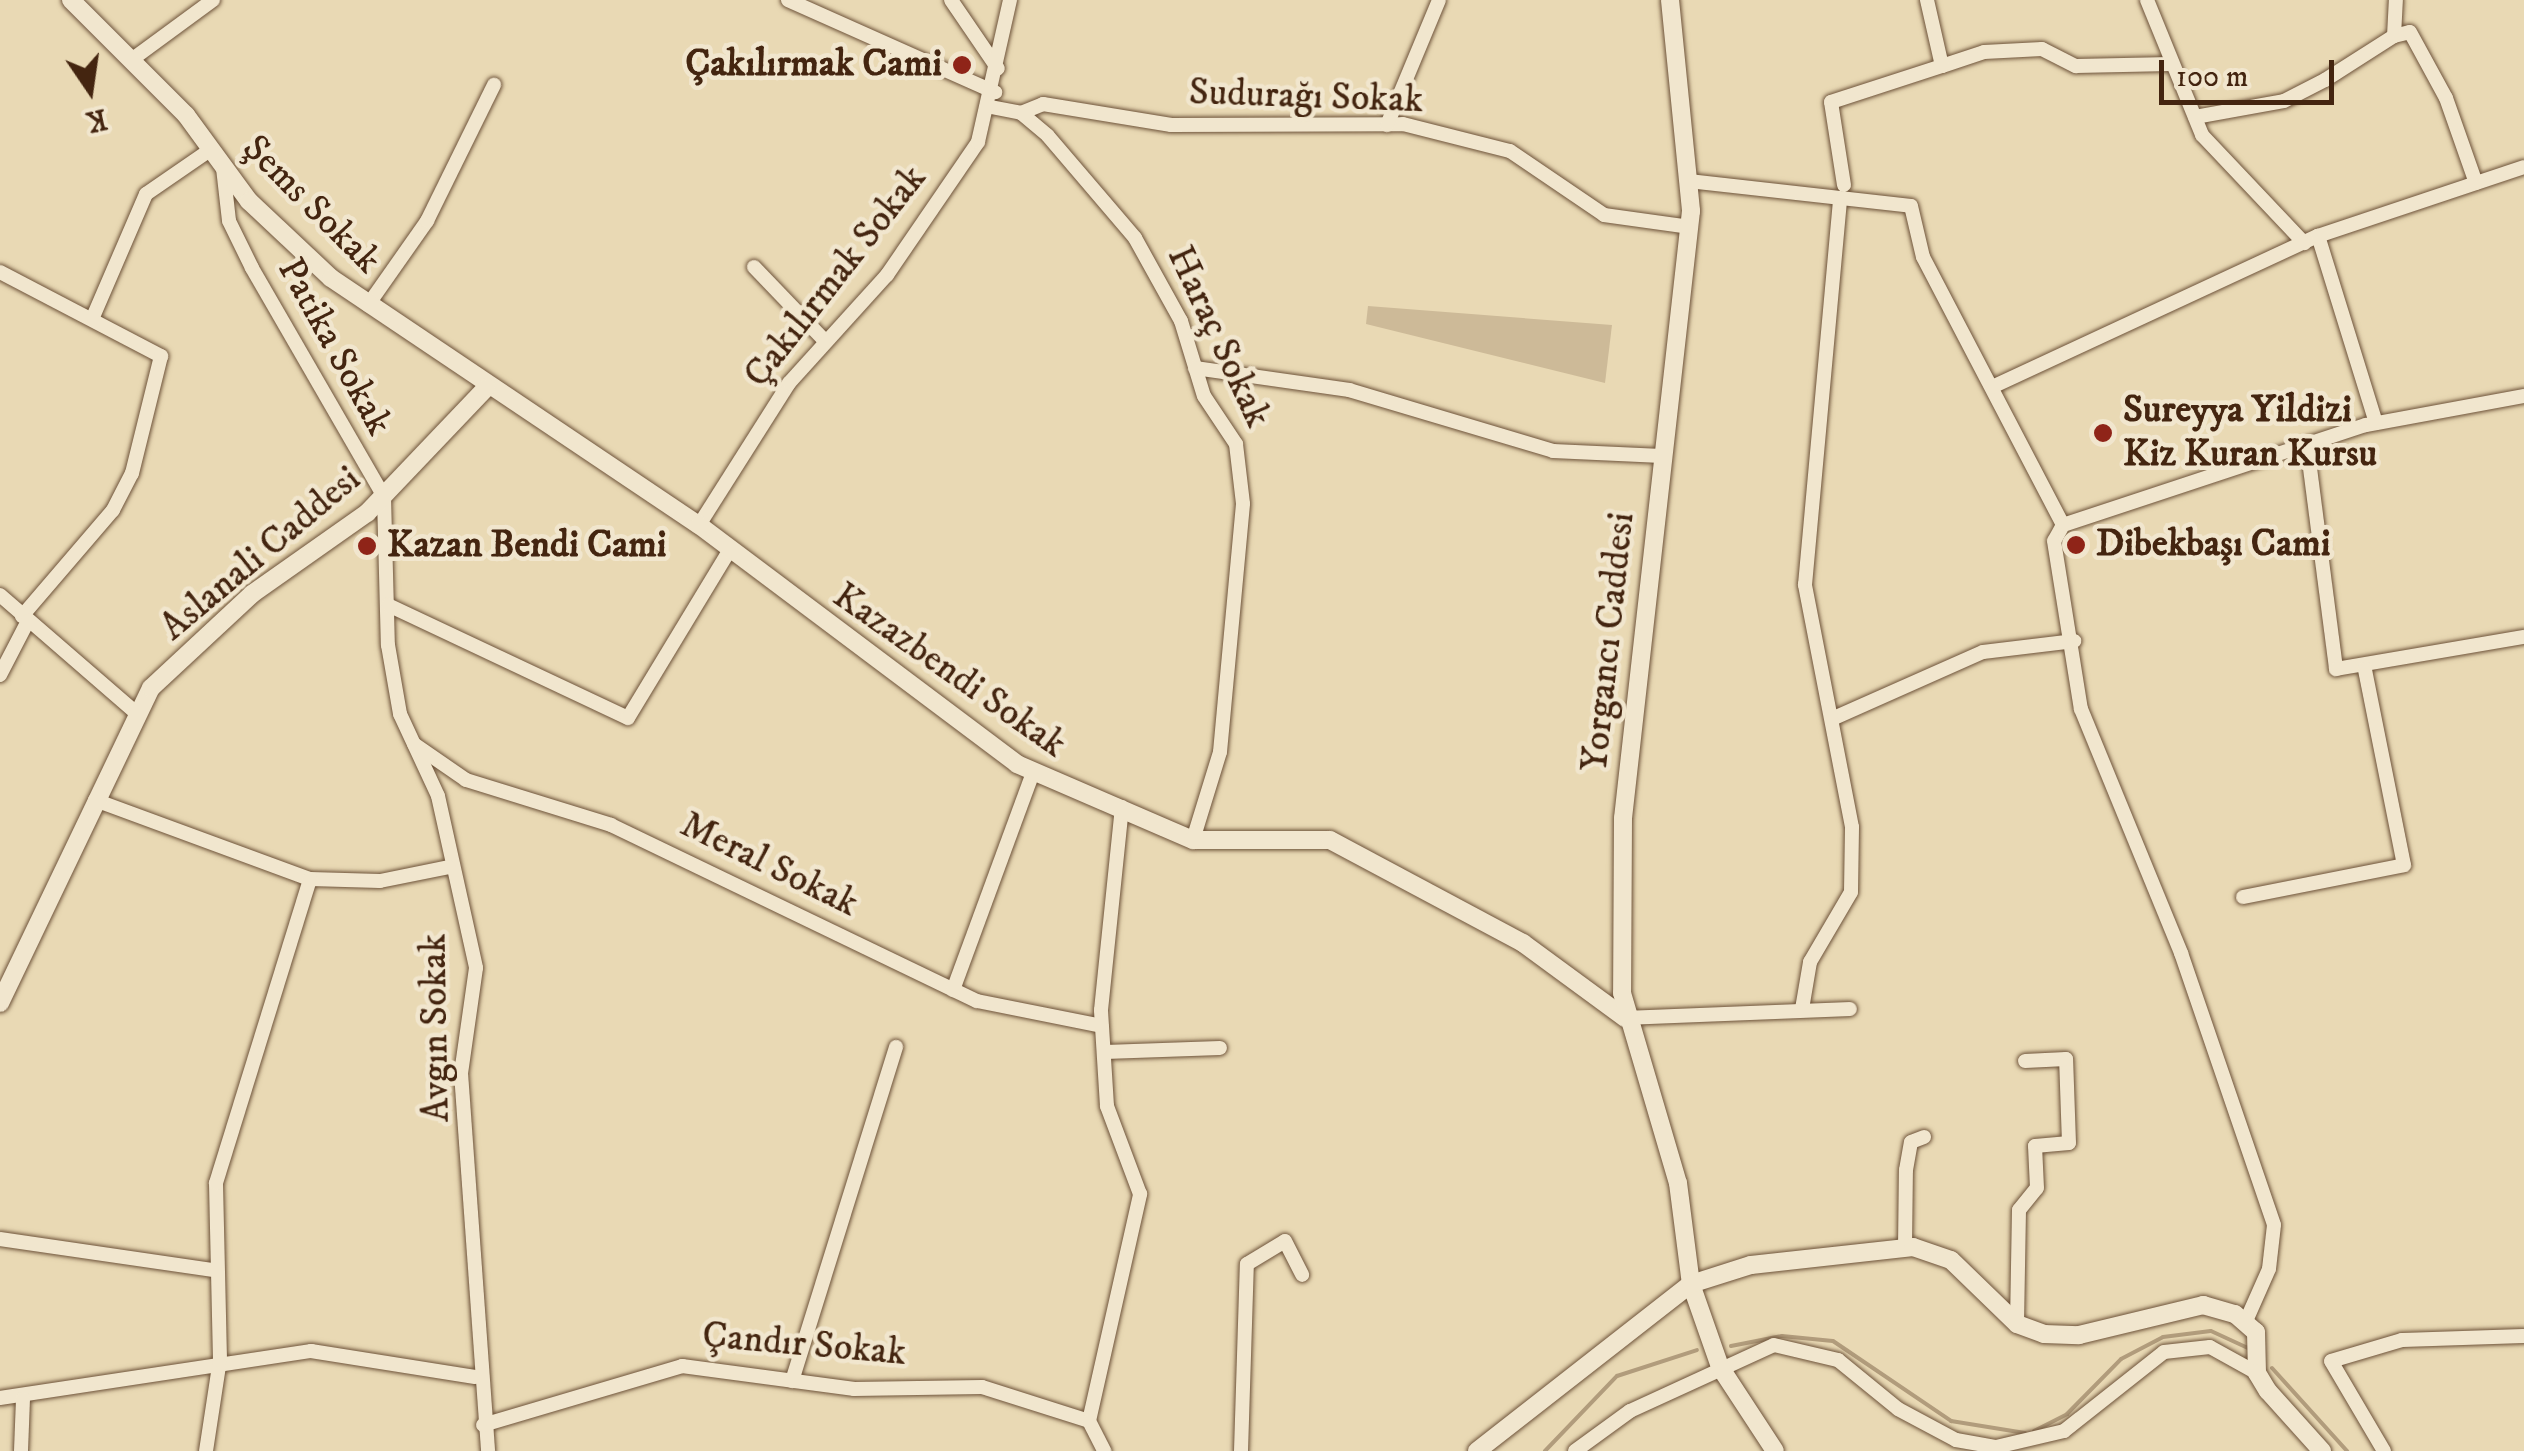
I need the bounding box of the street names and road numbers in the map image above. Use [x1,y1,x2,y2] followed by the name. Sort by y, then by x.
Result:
[1188,70,1424,124] street label: Sudurağı Sokak
[232,126,390,284] street label: Şems Sokak
[735,157,937,397] street label: Çakılırmak Sokak
[1156,239,1280,435] street label: Haraç Sokak
[267,251,401,443] street label: Patika Sokak
[152,457,370,651] street label: Aslanali Caddesi
[1573,510,1645,774] street label: Yorgancı Caddesi
[824,574,1074,768] street label: Kazazbendi Sokak
[673,802,865,928] street label: Meral Sokak
[412,933,460,1123] street label: Avgın Sokak
[700,1313,908,1377] street label: Çandır Sokak

